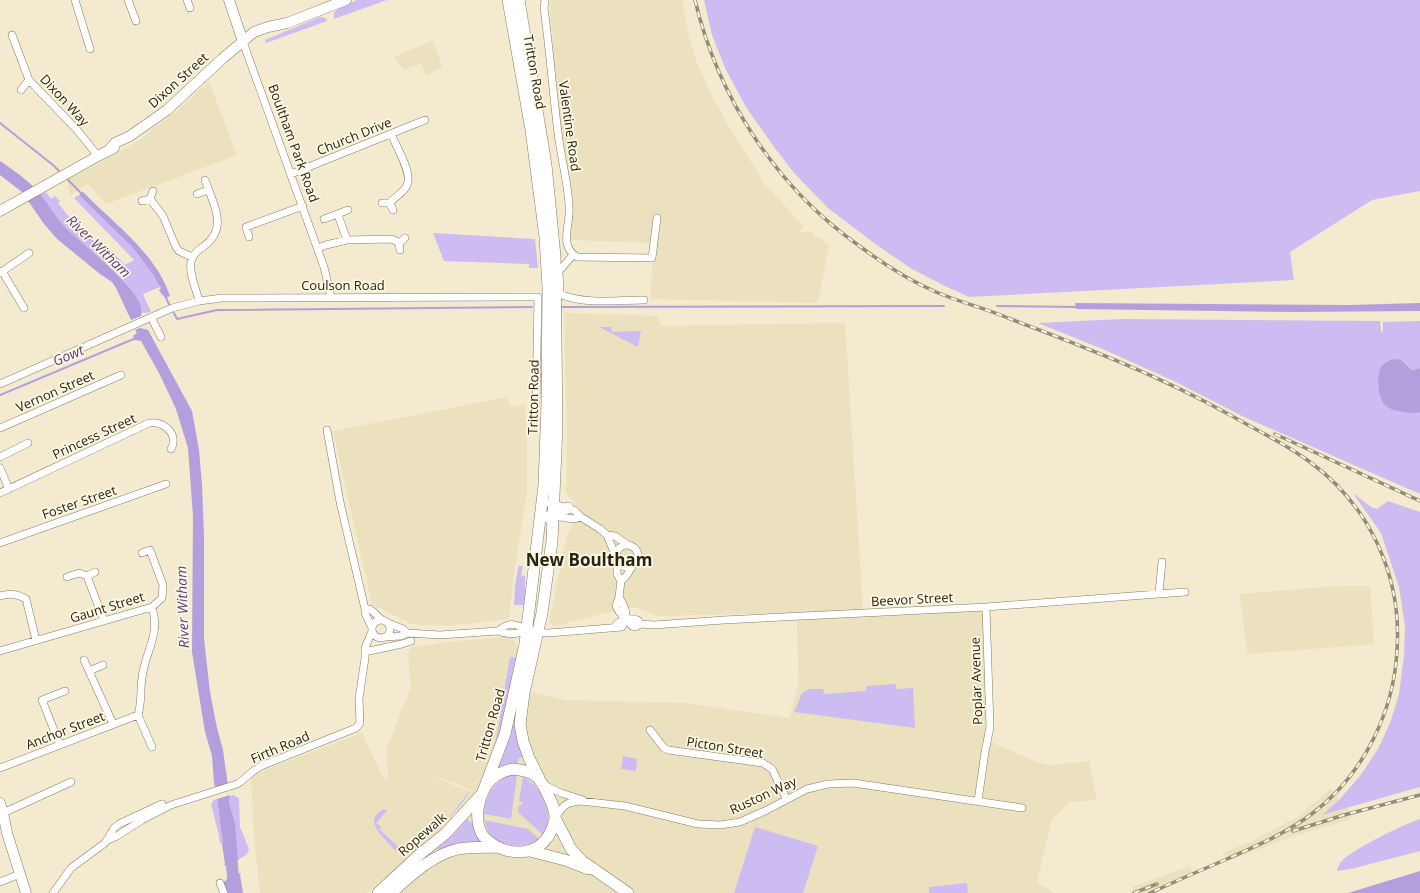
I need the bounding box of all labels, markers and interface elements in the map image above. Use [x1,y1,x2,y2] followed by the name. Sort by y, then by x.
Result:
[520,33,550,111] street label: Tritton Road
[144,48,212,112] street label: Dixon Street
[36,70,94,130] street label: Dixon Way
[555,80,585,172] street label: Valentine Road
[264,82,324,204] street label: Boultham Park Road
[314,113,394,159] street label: Church Drive
[63,211,135,281] water label: River Witham
[301,276,385,294] street label: Coulson Road
[50,339,88,370] water label: Gowt
[523,359,543,435] street label: Tritton Road
[13,366,97,416] street label: Vernon Street
[49,409,139,463] street label: Princess Street
[39,481,119,523] street label: Foster Street
[526,548,652,571] district label: New Boultham
[171,565,193,649] water label: River Witham
[68,587,147,627] street label: Gaunt Street
[870,588,954,610] street label: Beevor Street
[965,637,987,725] street label: Poplar Avenue
[471,686,509,764] street label: Tritton Road
[23,707,107,753] street label: Anchor Street
[248,727,312,767] street label: Firth Road
[685,732,765,762] street label: Picton Street
[727,771,800,818] street label: Ruston Way
[394,808,450,860] street label: Ropewalk

